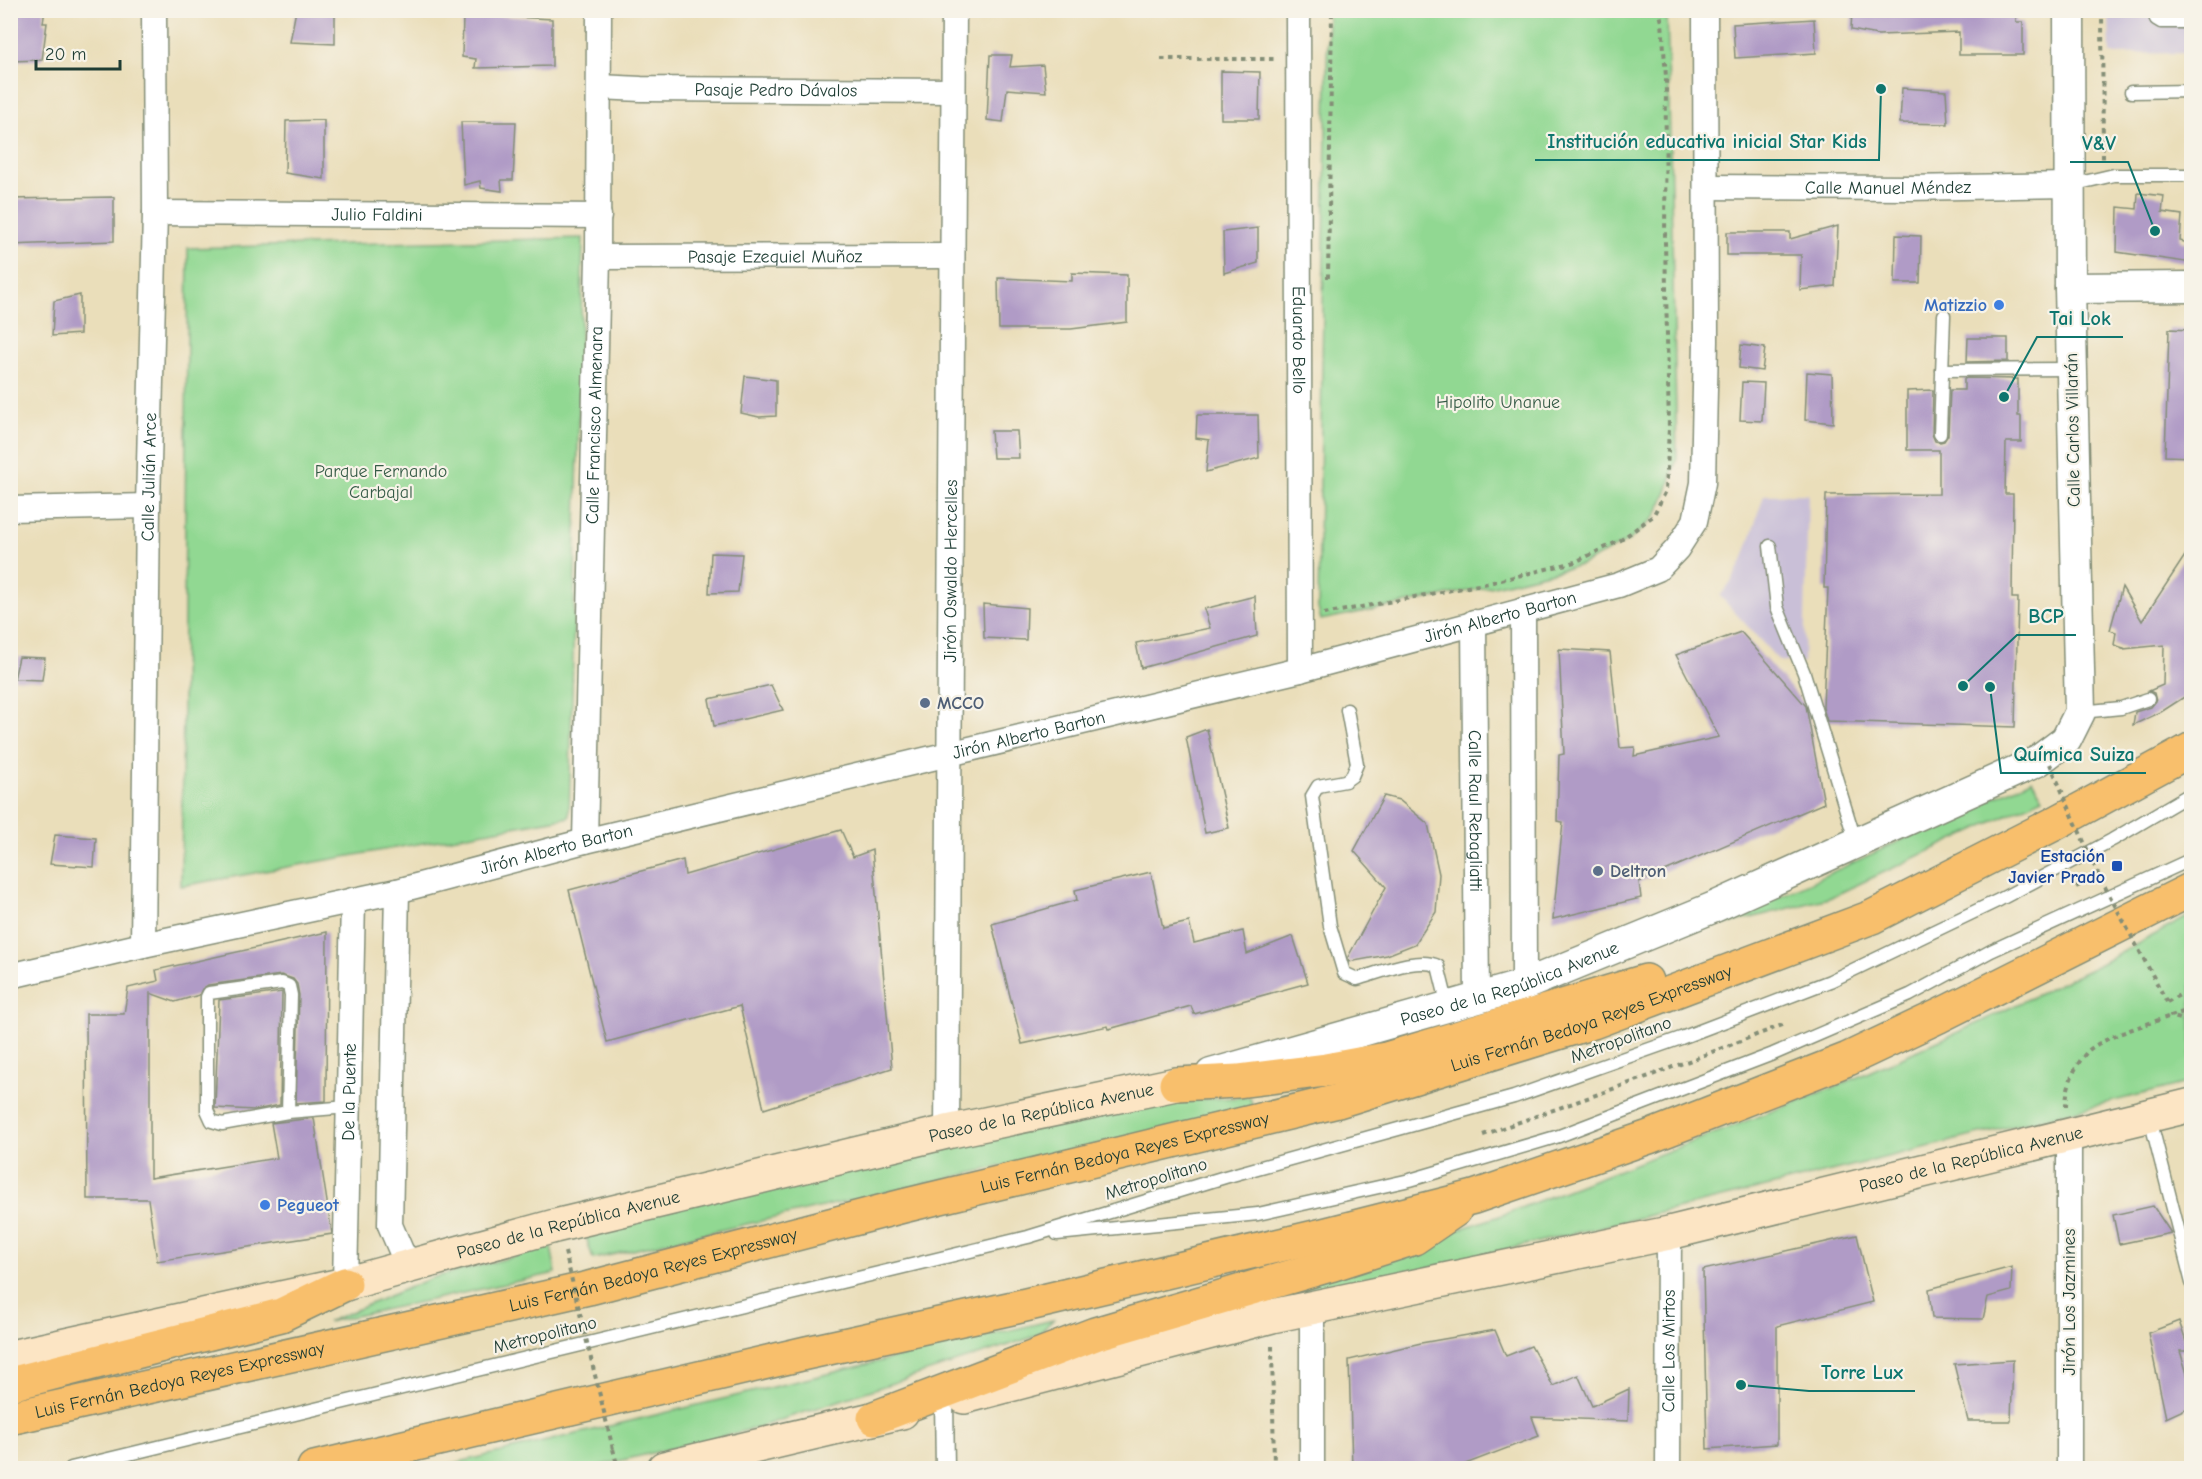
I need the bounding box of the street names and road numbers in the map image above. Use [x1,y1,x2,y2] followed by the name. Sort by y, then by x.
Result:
[694,79,857,101] street label: Pasaje Pedro Dávalos
[1805,176,1972,199] street label: Calle Manuel Méndez
[331,204,423,225] street label: Julio Faldini
[688,246,863,267] street label: Pasaje Ezequiel Muñoz
[1288,286,1310,394] street label: Eduardo Bello
[582,326,607,524] street label: Calle Francisco Almenara
[2061,353,2085,507] street label: Calle Carlos Villarán
[137,412,161,542] street label: Calle Julián Arce
[939,479,962,663] street label: Jirón Oswaldo Hercelles
[1422,586,1578,647] street label: Jirón Alberto Barton
[950,706,1107,763] street label: Jirón Alberto Barton
[1464,730,1487,892] street label: Calle Raul Rebagliatti
[478,819,635,879] street label: Jirón Alberto Barton
[1398,937,1622,1030] street label: Paseo de la República Avenue
[1448,960,1736,1076] street label: Luis Fernán Bedoya Reyes Expressway
[1568,1012,1674,1068] street label: Metropolitano
[337,1043,361,1141] street label: De la Puente
[927,1078,1156,1147] street label: Paseo de la República Avenue
[978,1107,1272,1197] street label: Luis Fernán Bedoya Reyes Expressway
[1857,1122,2085,1197] street label: Paseo de la República Avenue
[1102,1153,1210,1205] street label: Metropolitano
[454,1186,682,1263] street label: Paseo de la República Avenue
[507,1223,800,1316] street label: Luis Fernán Bedoya Reyes Expressway
[2059,1229,2080,1375] street label: Jirón Los Jazmines
[1658,1290,1679,1412] street label: Calle Los Mirtos
[491,1312,599,1358] street label: Metropolitano
[33,1337,327,1423] street label: Luis Fernán Bedoya Reyes Expressway

